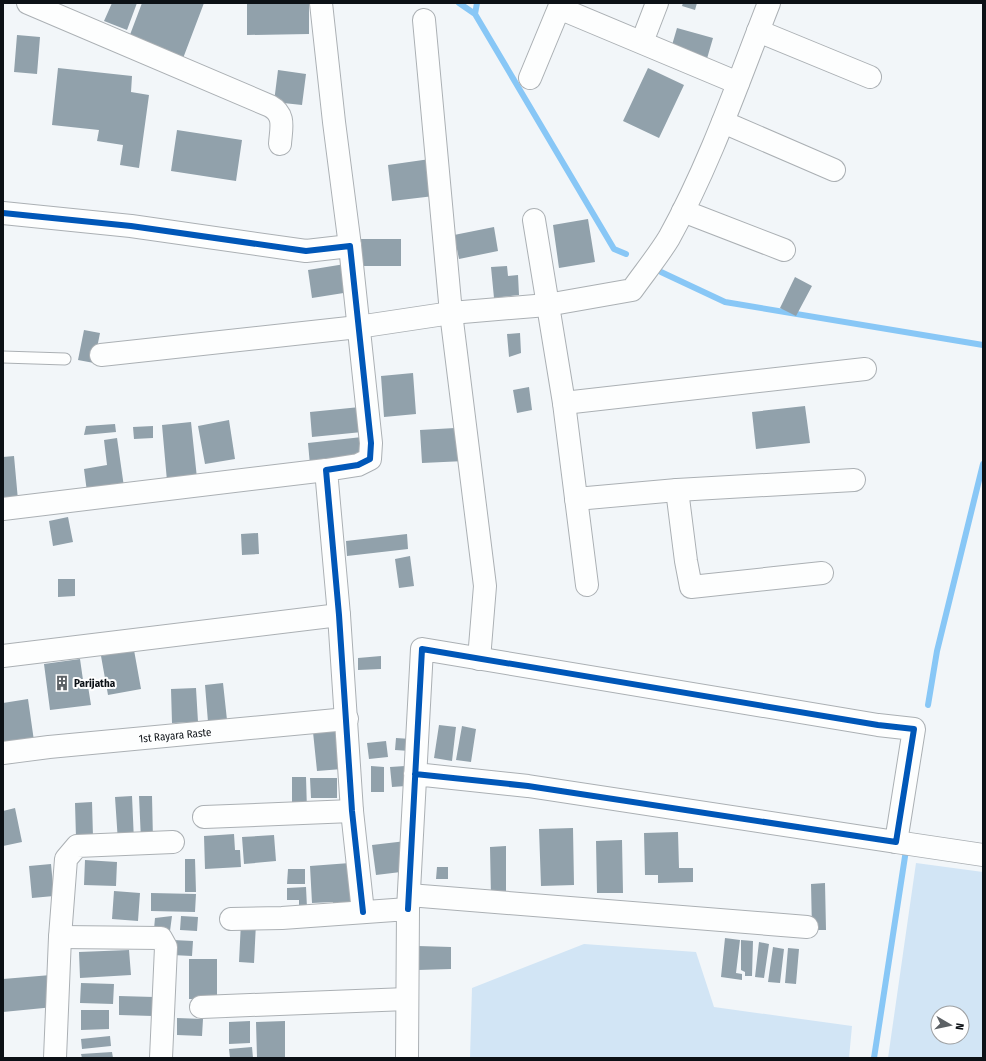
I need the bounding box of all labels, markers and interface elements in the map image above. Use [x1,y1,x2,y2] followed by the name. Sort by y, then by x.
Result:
[53,674,71,692] building icon: Parijatha
[74,677,116,690] place label: Parijatha
[138,725,212,745] street label: 1st Rayara Raste
[930,1005,970,1045] north arrow
[952,1022,966,1031] text: N

